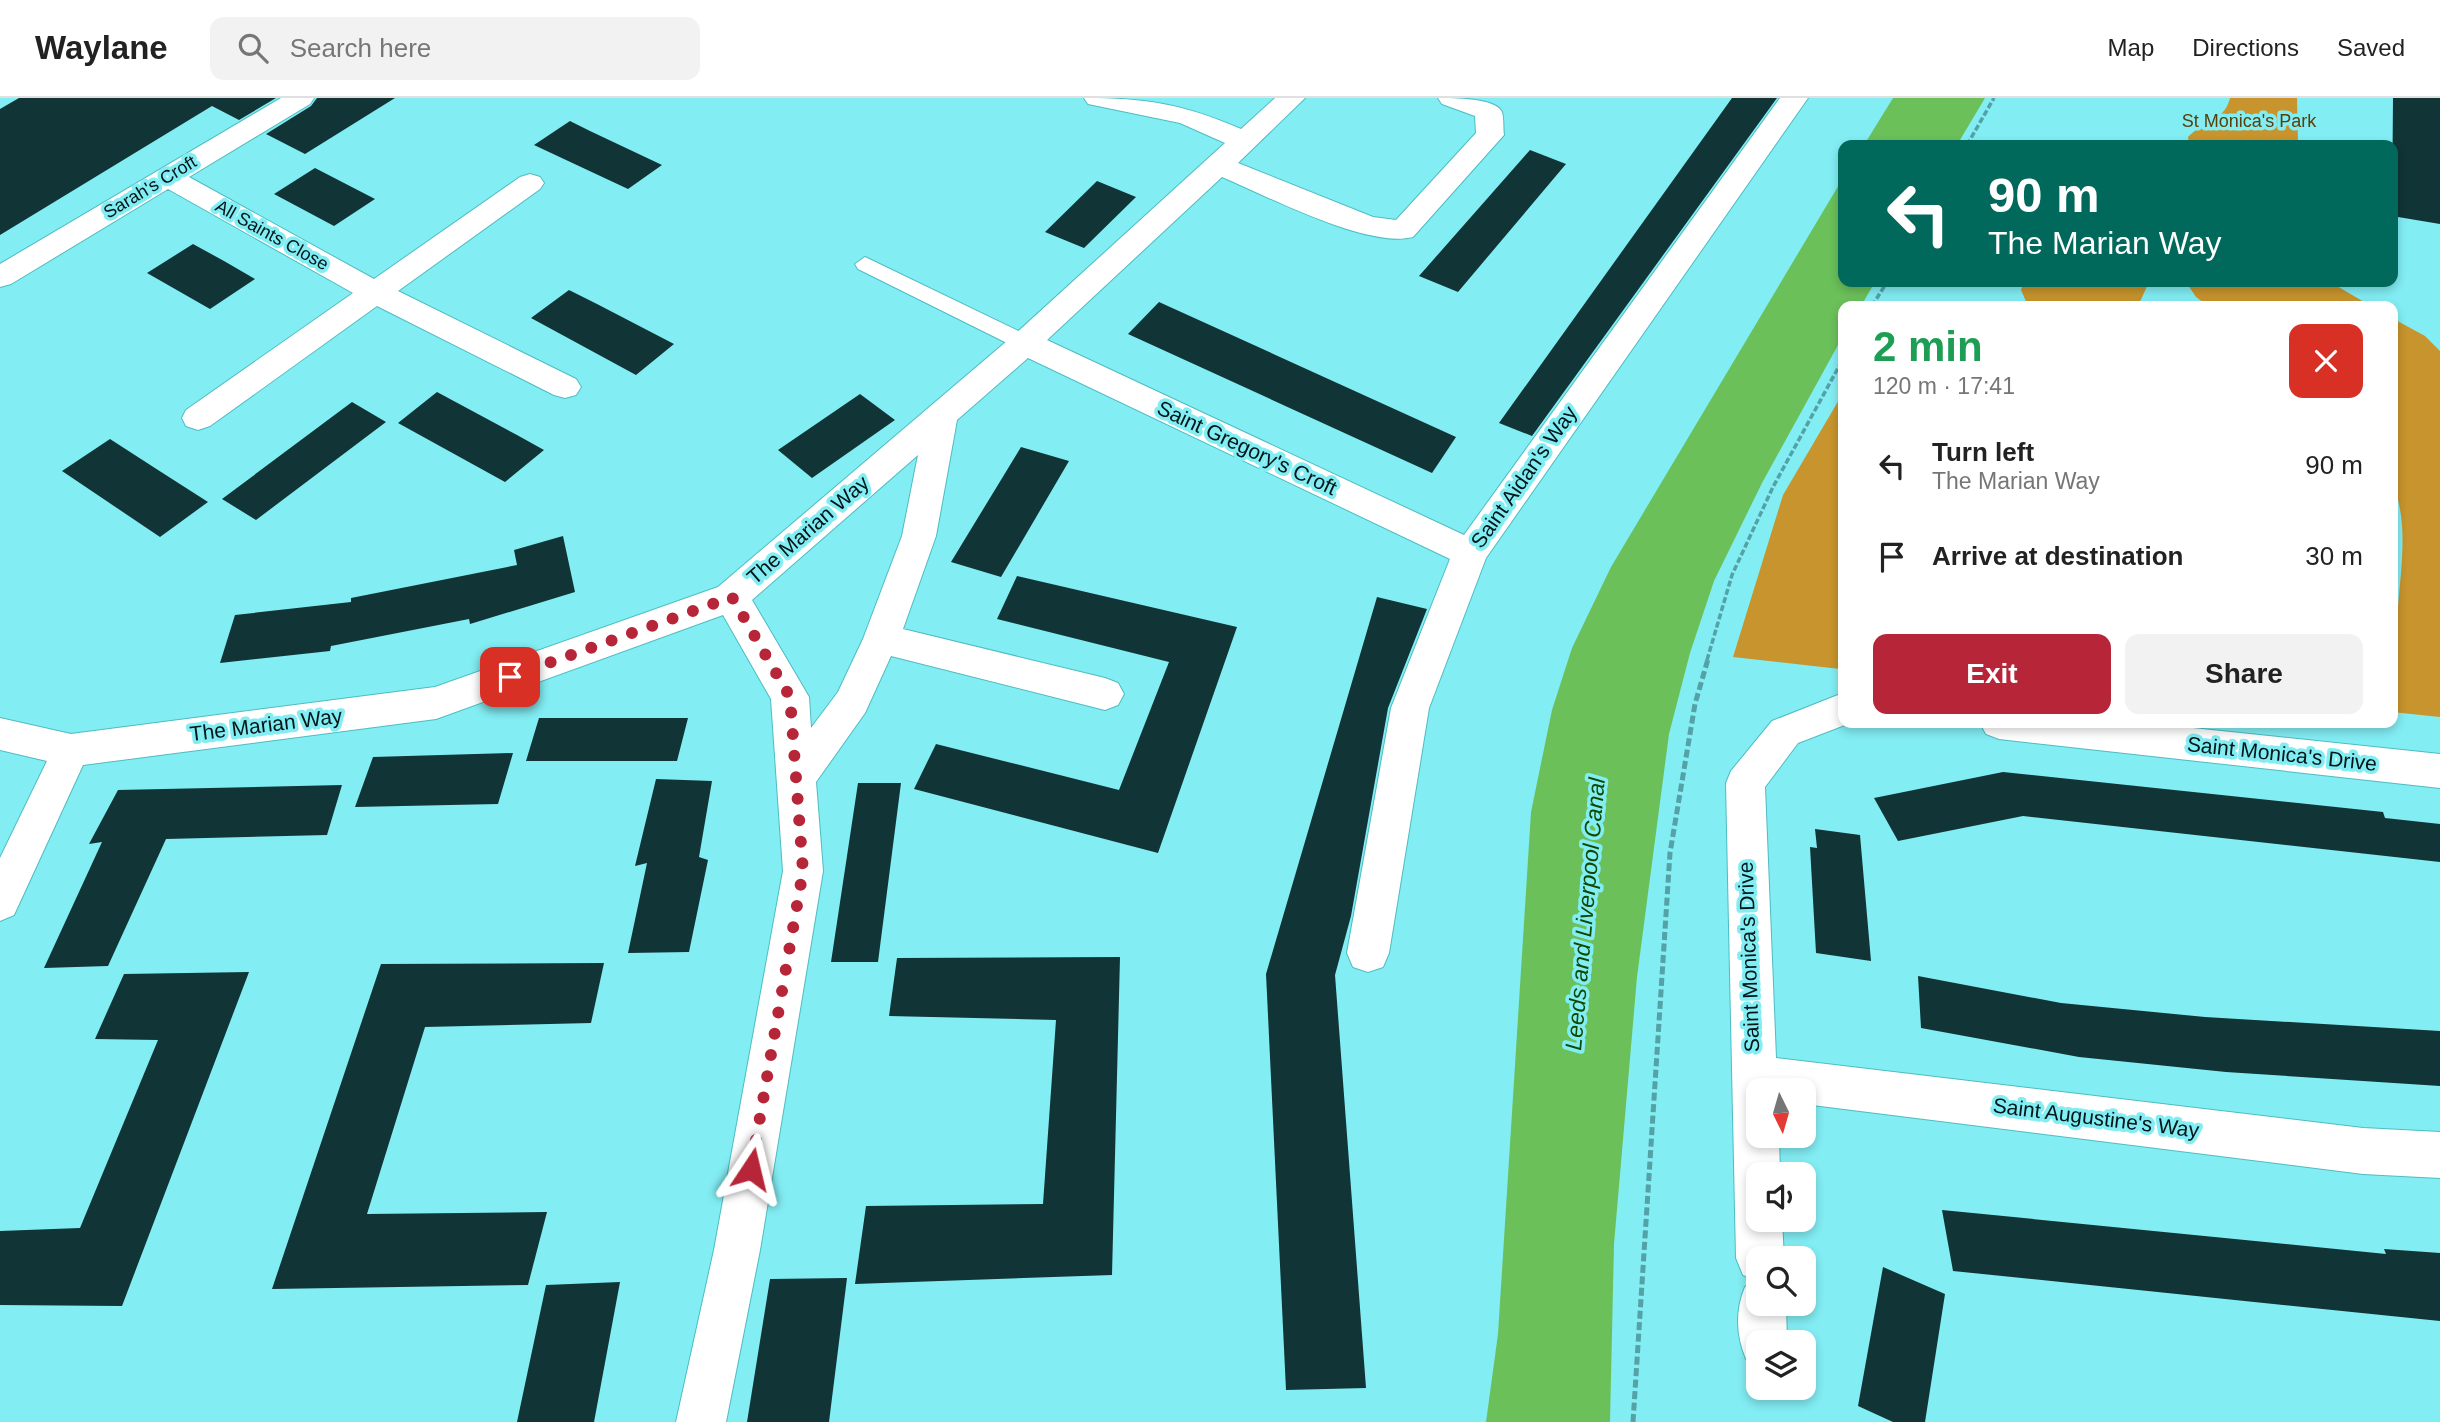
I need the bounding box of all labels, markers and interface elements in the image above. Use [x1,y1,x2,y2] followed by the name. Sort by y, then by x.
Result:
[210,17,700,80] search box
[35,29,168,66] text: Waylane
[234,29,272,67] icon: search
[290,33,431,63] text: Search here
[2108,34,2154,61] text: Map
[2192,34,2299,61] text: Directions
[2337,34,2405,61] text: Saved
[2182,111,2317,131] park label: St Monica's Park
[100,152,200,222] street label: Sarah's Croft
[1873,168,1964,259] icon: left
[1988,168,2100,222] text: 90 m
[212,196,332,274] street label: All Saints Close
[1988,225,2222,261] text: The Marian Way
[1873,323,1983,370] text: 2 min
[2289,324,2363,398] button: close
[1873,373,2015,399] text: 120 m · 17:41
[1154,396,1341,499] street label: Saint Gregory's Croft
[1466,401,1581,552] street label: Saint Aidan's Way
[1932,437,2034,467] text: Turn left
[1873,447,1911,485] icon: left
[2305,450,2363,480] text: 90 m
[1932,468,2100,494] text: The Marian Way
[742,470,873,589] street label: The Marian Way
[1873,538,1911,576] icon: arrive
[1932,541,2183,571] text: Arrive at destination
[2305,541,2363,571] text: 30 m
[1873,634,2111,714] button: Exit
[2125,634,2363,714] button: Share
[480,647,540,707] pin
[491,658,529,696] icon: arrive
[188,704,344,745] street label: The Marian Way
[2186,732,2378,775] street label: Saint Monica's Drive
[1560,776,1610,1051] water label: Leeds and Liverpool Canal
[1734,861,1763,1053] street label: Saint Monica's Drive
[1746,1078,1816,1148] north arrow
[1746,1078,1816,1400] map controls
[1992,1093,2201,1142] street label: Saint Augustine's Way
[714,1132,788,1206] position arrow
[1746,1162,1816,1232] button: sound
[1746,1246,1816,1316] button: search
[1746,1330,1816,1400] button: layers

